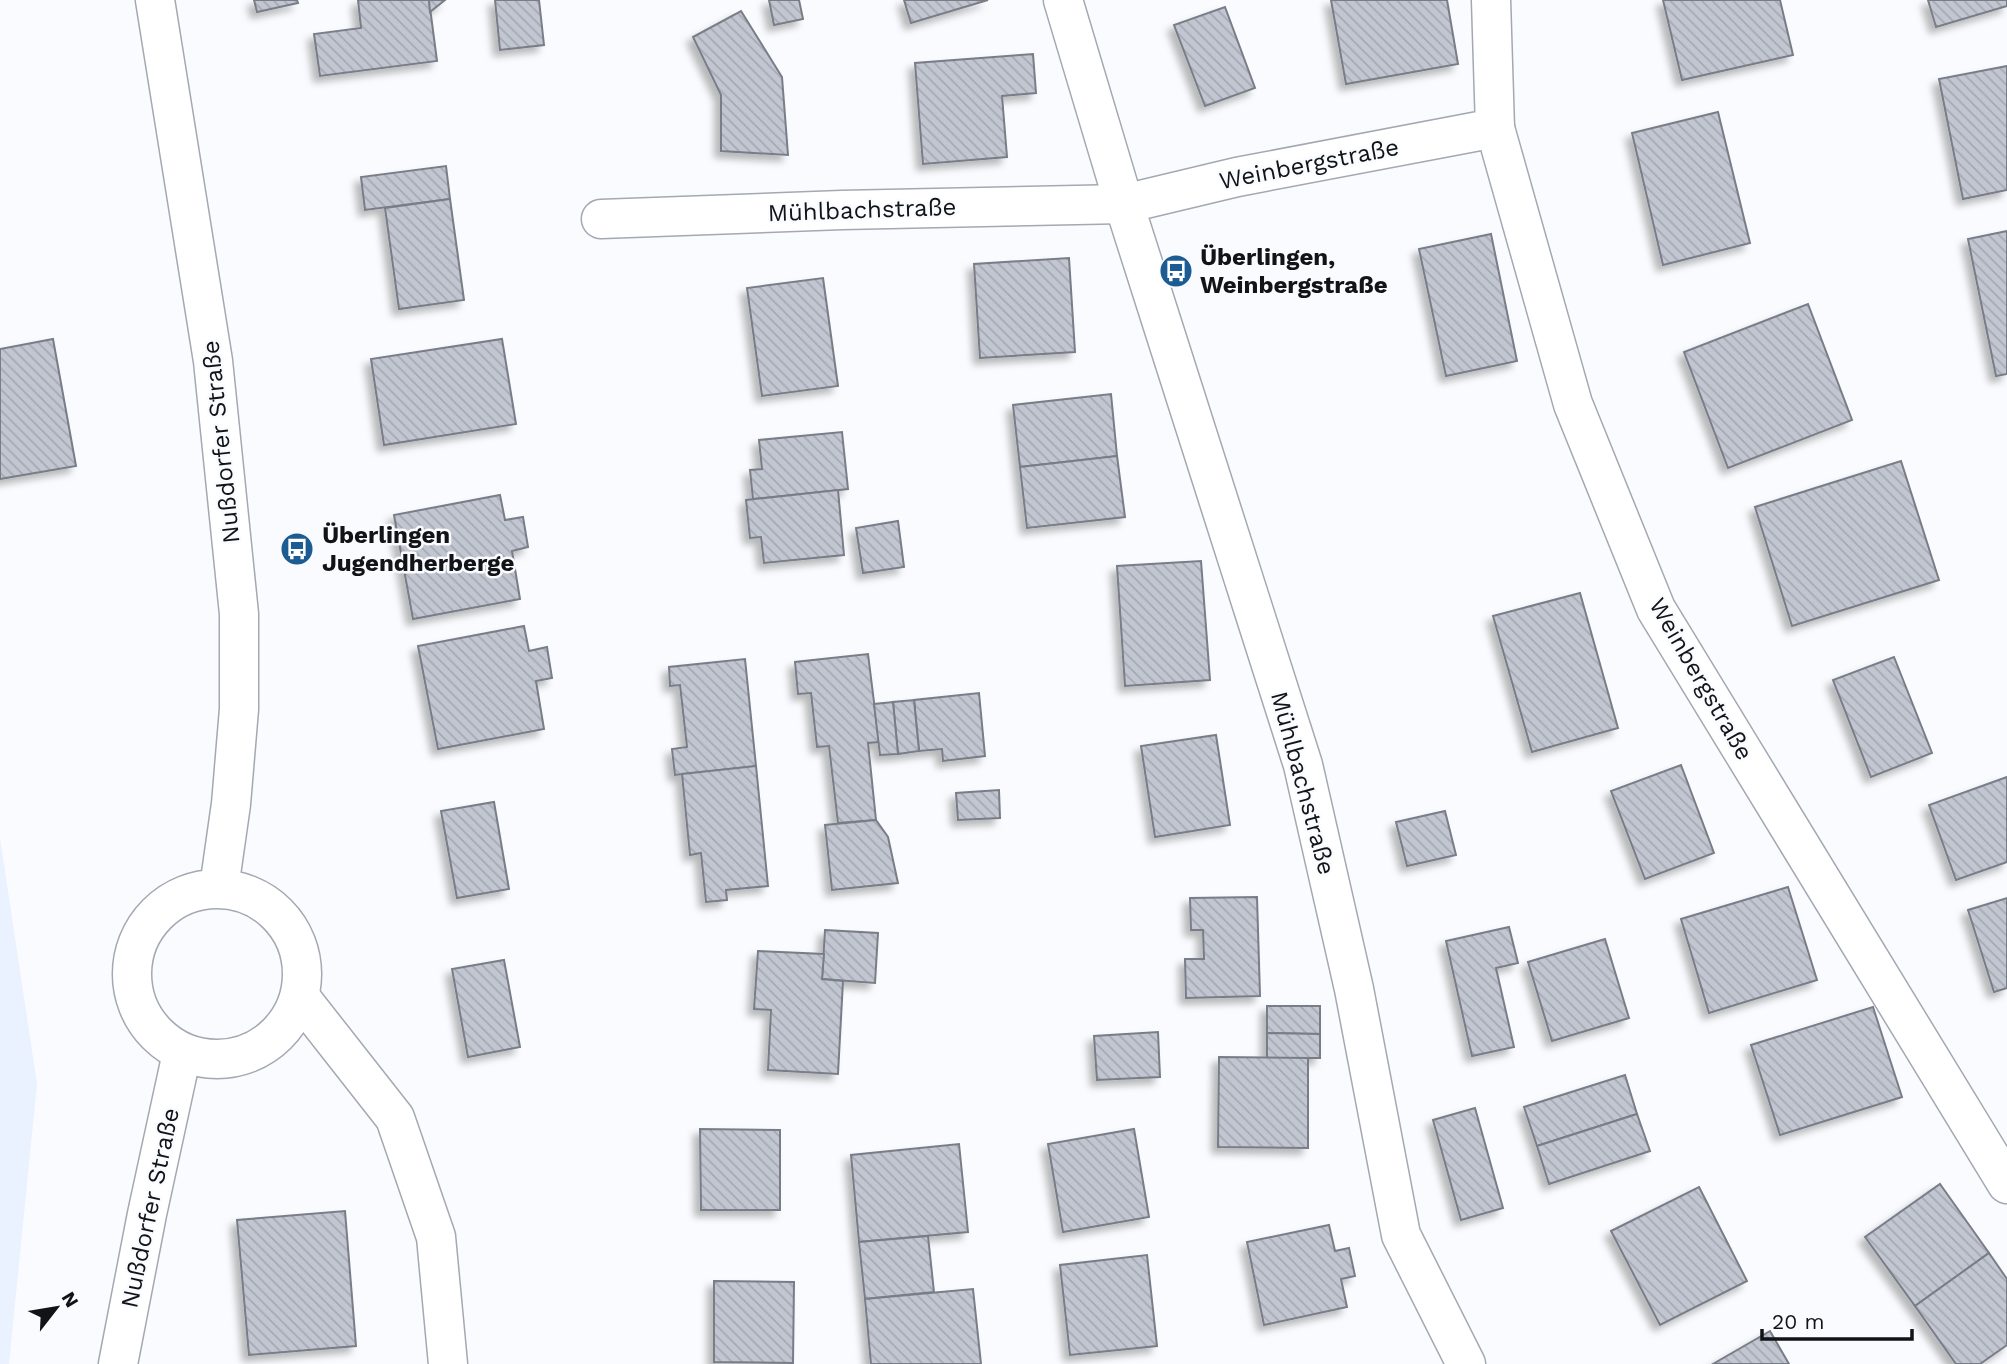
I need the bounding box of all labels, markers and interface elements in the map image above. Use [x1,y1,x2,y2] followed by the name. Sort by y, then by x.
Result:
[1217,133,1401,195] street label: Weinbergstraße
[767,193,957,227] street label: Mühlbachstraße
[1200,243,1388,299] place label: Überlingen, Weinbergstraße
[1157,252,1195,290] bus stop icon: Überlingen, Weinbergstraße
[196,339,246,545] street label: Nußdorfer Straße
[322,521,514,577] place label: Überlingen Jugendherberge
[278,530,316,568] bus stop icon: Überlingen Jugendherberge
[1643,593,1759,765] street label: Weinbergstraße
[1265,688,1341,878] street label: Mühlbachstraße
[115,1105,185,1311] street label: Nußdorfer Straße
[21,1273,91,1343] north arrow
[57,1288,84,1311] text: N
[1762,1298,1912,1342] scale bar
[1772,1309,1824,1334] text: 20 m

